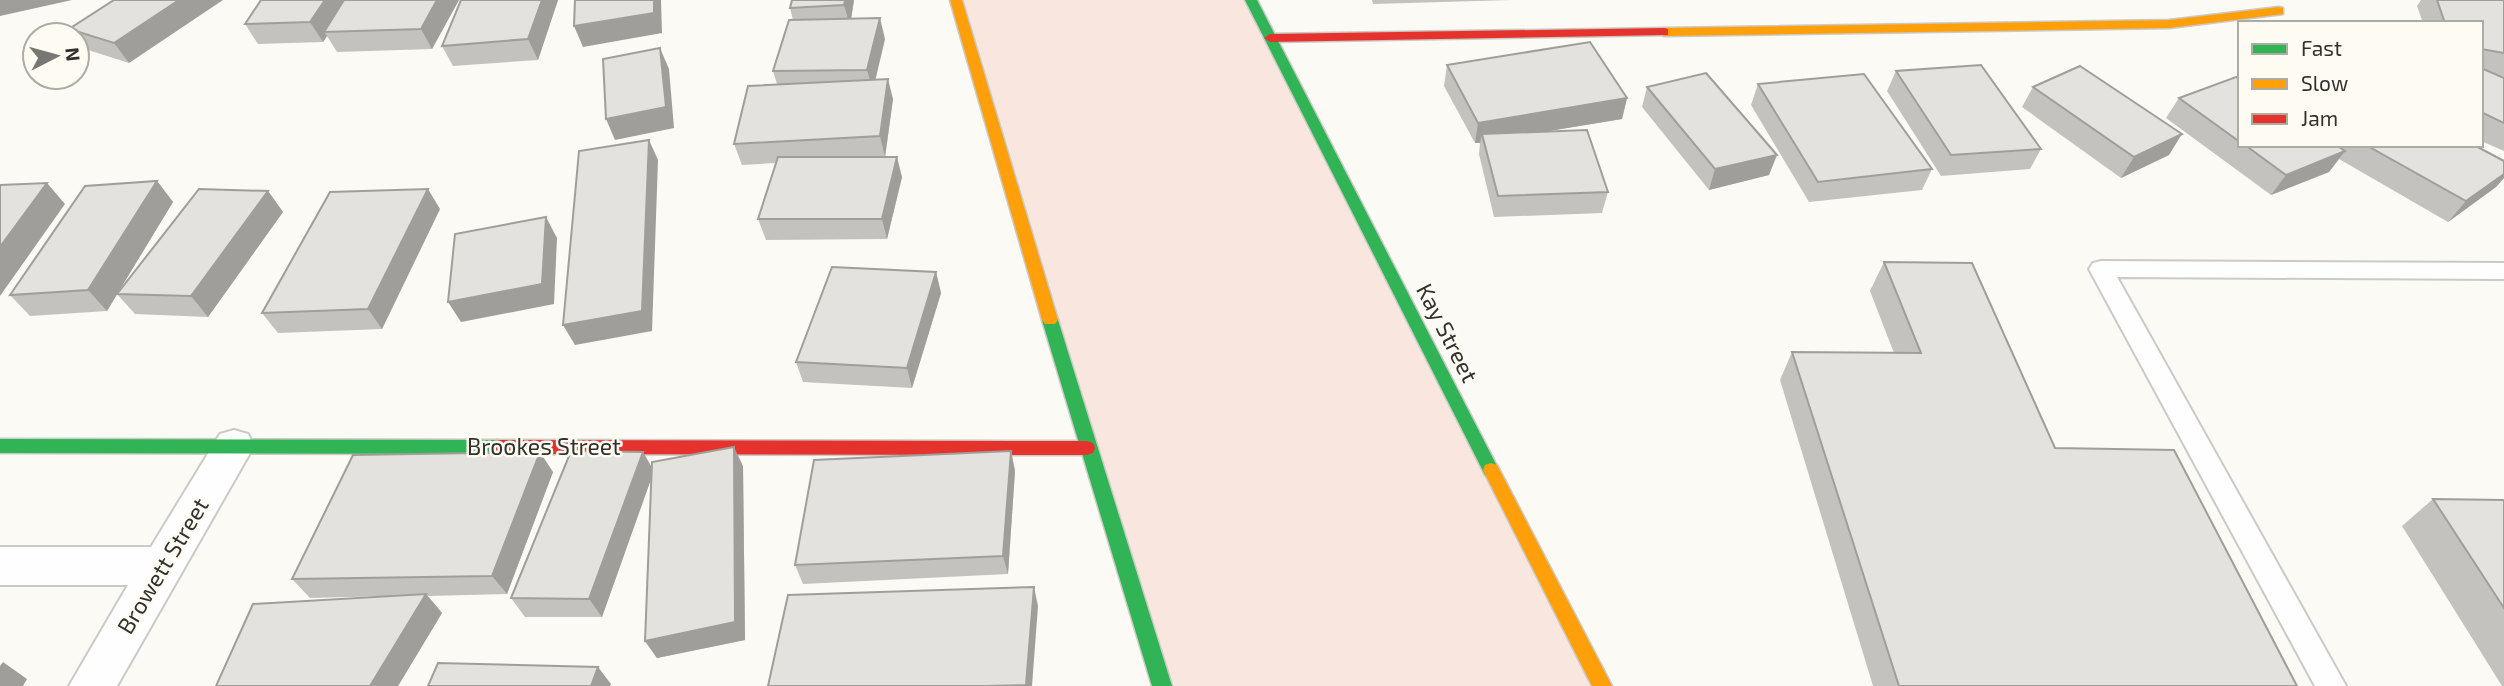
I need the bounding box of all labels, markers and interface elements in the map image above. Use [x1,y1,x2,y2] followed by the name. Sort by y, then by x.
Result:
[21,21,91,91] north arrow
[2238,21,2483,147] legend
[2301,35,2342,60] text: Fast
[61,46,86,62] text: N
[2301,70,2348,95] text: Slow
[2301,105,2338,130] text: Jam
[1411,279,1485,387] street label: Kay Street
[467,432,621,460] street label: Brookes Street
[110,492,214,639] street label: Browett Street

